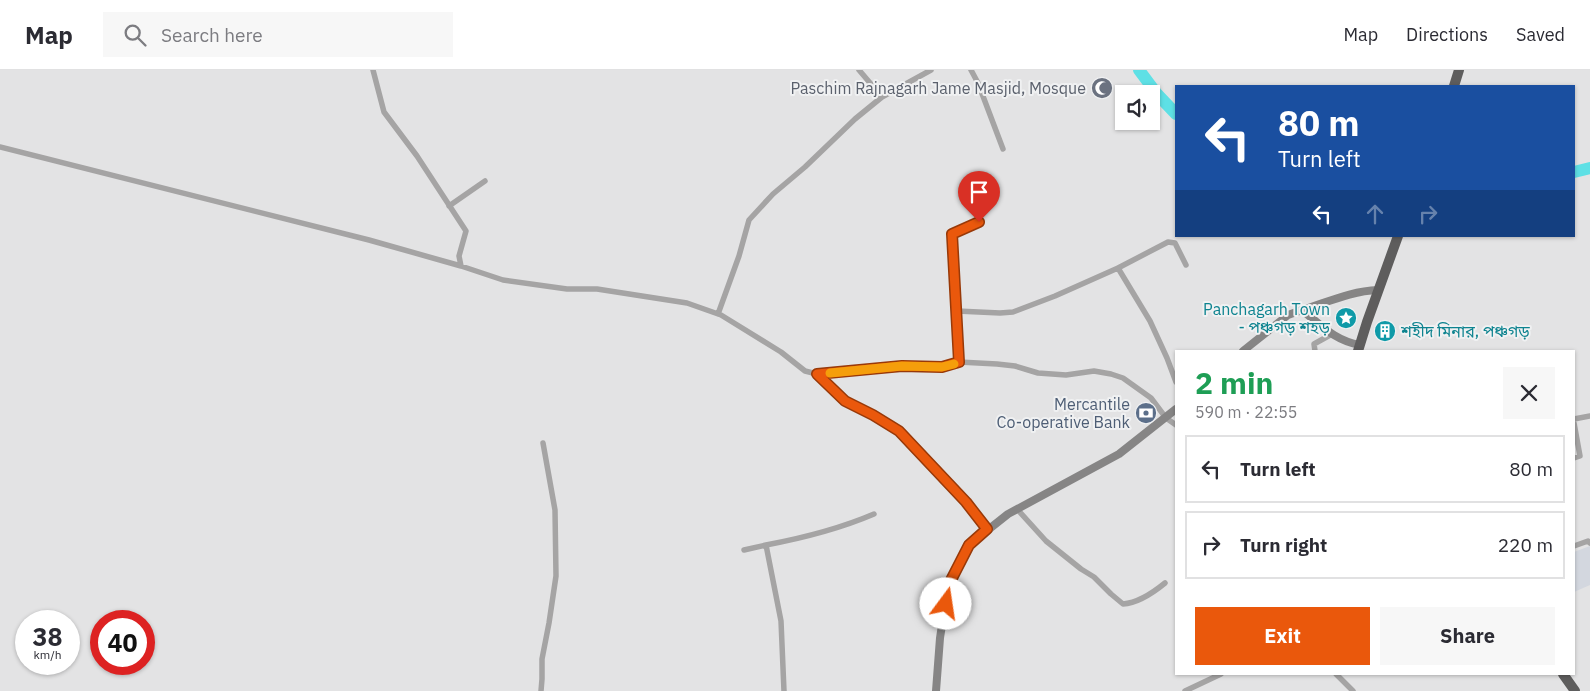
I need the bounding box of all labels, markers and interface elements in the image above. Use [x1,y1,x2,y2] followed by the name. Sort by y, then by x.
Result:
[103,12,453,57] search box
[25,19,73,51] text: Map
[121,21,149,49] icon: search
[161,23,263,47] text: Search here
[1343,23,1378,46] text: Map
[1406,23,1488,46] text: Directions
[1516,23,1565,46] text: Saved
[1090,76,1114,100] mosque icon: Paschim Rajnagarh Jame Masjid, Mosque
[790,78,1086,98] place label: Paschim Rajnagarh Jame Masjid, Mosque
[1115,85,1160,130] map controls
[1115,85,1160,130] button: sound
[1278,100,1360,146] text: 80 m
[1195,105,1260,170] icon: left
[1278,144,1361,173] text: Turn left
[958,171,1000,222] pin
[965,178,993,206] icon: arrive
[1308,200,1336,228] icon: left
[1361,200,1389,228] icon: ahead
[1414,200,1442,228] icon: right
[1203,299,1331,337] place label: Panchagarh Town - পঞ্চগড় শহড়
[1334,306,1358,330] place icon: Panchagarh Town - পঞ্চগড় শহড়
[1373,319,1397,343] building icon: শহীদ মিনার, পঞ্চগড়
[1400,321,1530,341] place label: শহীদ মিনার, পঞ্চগড়
[1195,363,1273,402] text: 2 min
[1503,367,1555,419] button: close
[997,394,1131,432] place label: Mercantile Co-operative Bank
[1134,401,1158,425] bank icon: Mercantile Co-operative Bank
[1195,402,1297,422] text: 590 m · 22:55
[1197,455,1225,483] icon: left
[1240,457,1316,481] text: Turn left
[1509,457,1553,481] text: 80 m
[1197,531,1225,559] icon: right
[1240,533,1327,557] text: Turn right
[1498,533,1553,557] text: 220 m
[919,577,971,629] position arrow
[1195,607,1370,665] button: Exit
[1380,607,1555,665] button: Share
[90,610,155,675] speed limit sign: 40
[32,620,63,653] text: 38
[33,647,62,662] text: km/h

